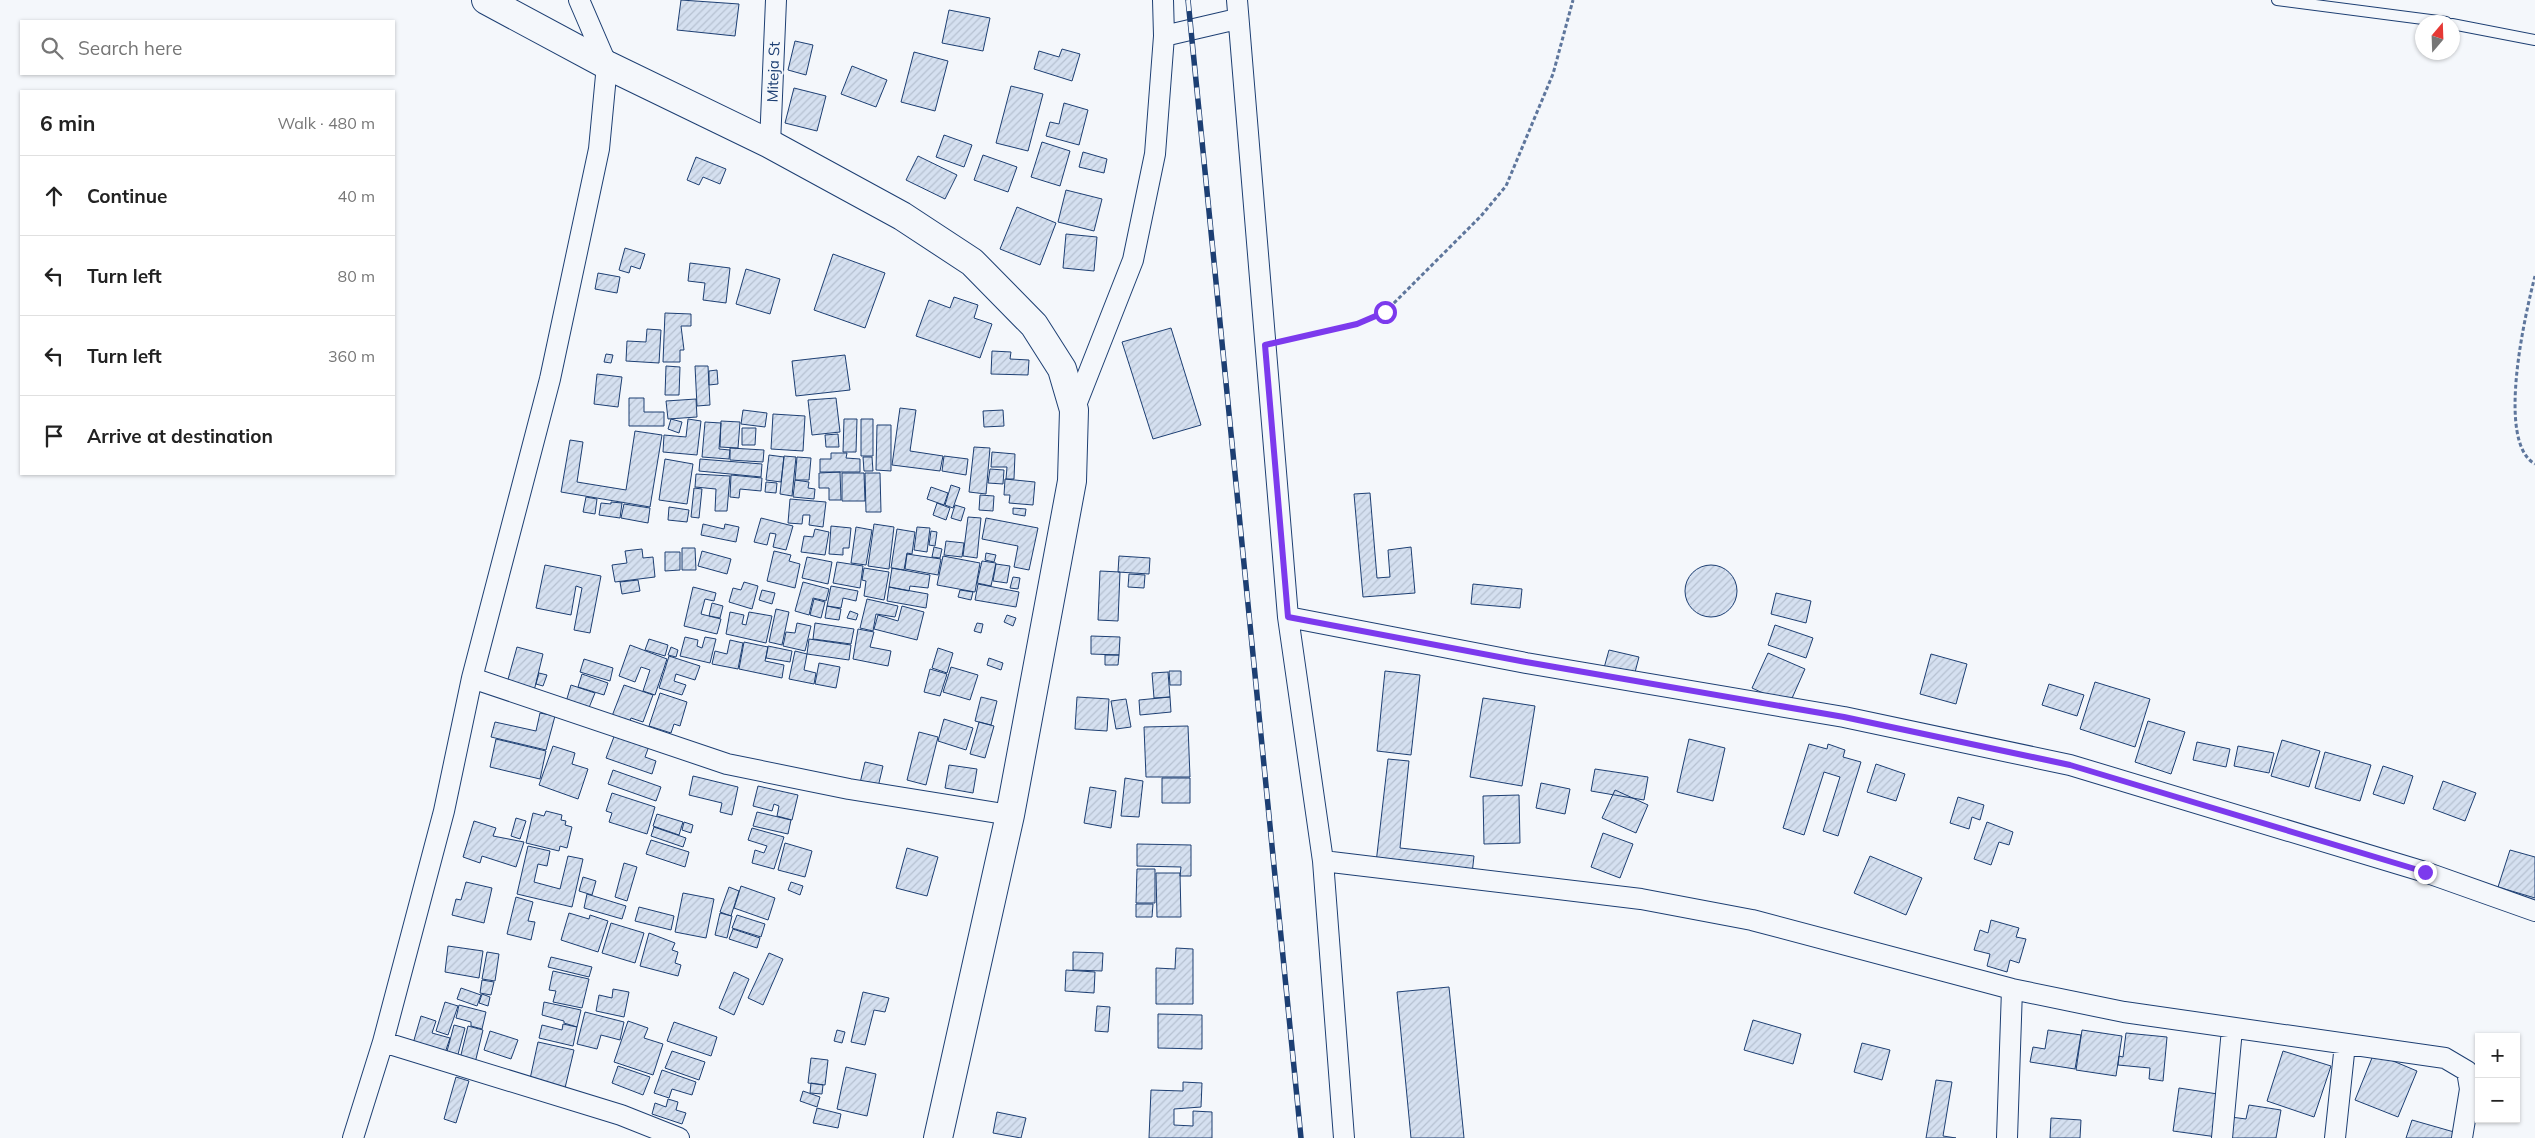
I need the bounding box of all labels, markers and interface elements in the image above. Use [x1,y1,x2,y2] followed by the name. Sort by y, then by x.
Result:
[2415,15,2460,60] north arrow
[20,20,395,75] search box
[38,34,66,62] icon: search
[78,36,182,60] text: Search here
[762,41,784,103] street label: Miteja St
[40,110,95,136] text: 6 min
[277,113,375,133] text: Walk · 480 m
[40,182,68,210] icon: ahead
[87,184,167,208] text: Continue
[338,186,375,206] text: 40 m
[40,262,68,290] icon: left
[87,264,162,288] text: Turn left
[338,266,375,286] text: 80 m
[1374,301,1397,324] route start
[40,342,68,370] icon: left
[87,344,162,368] text: Turn left
[328,346,375,366] text: 360 m
[40,422,68,450] icon: arrive
[87,424,273,448] text: Arrive at destination
[2414,861,2437,884] route end
[2475,1033,2520,1123] map controls
[2475,1033,2520,1078] button: +
[2475,1078,2520,1123] button: −

